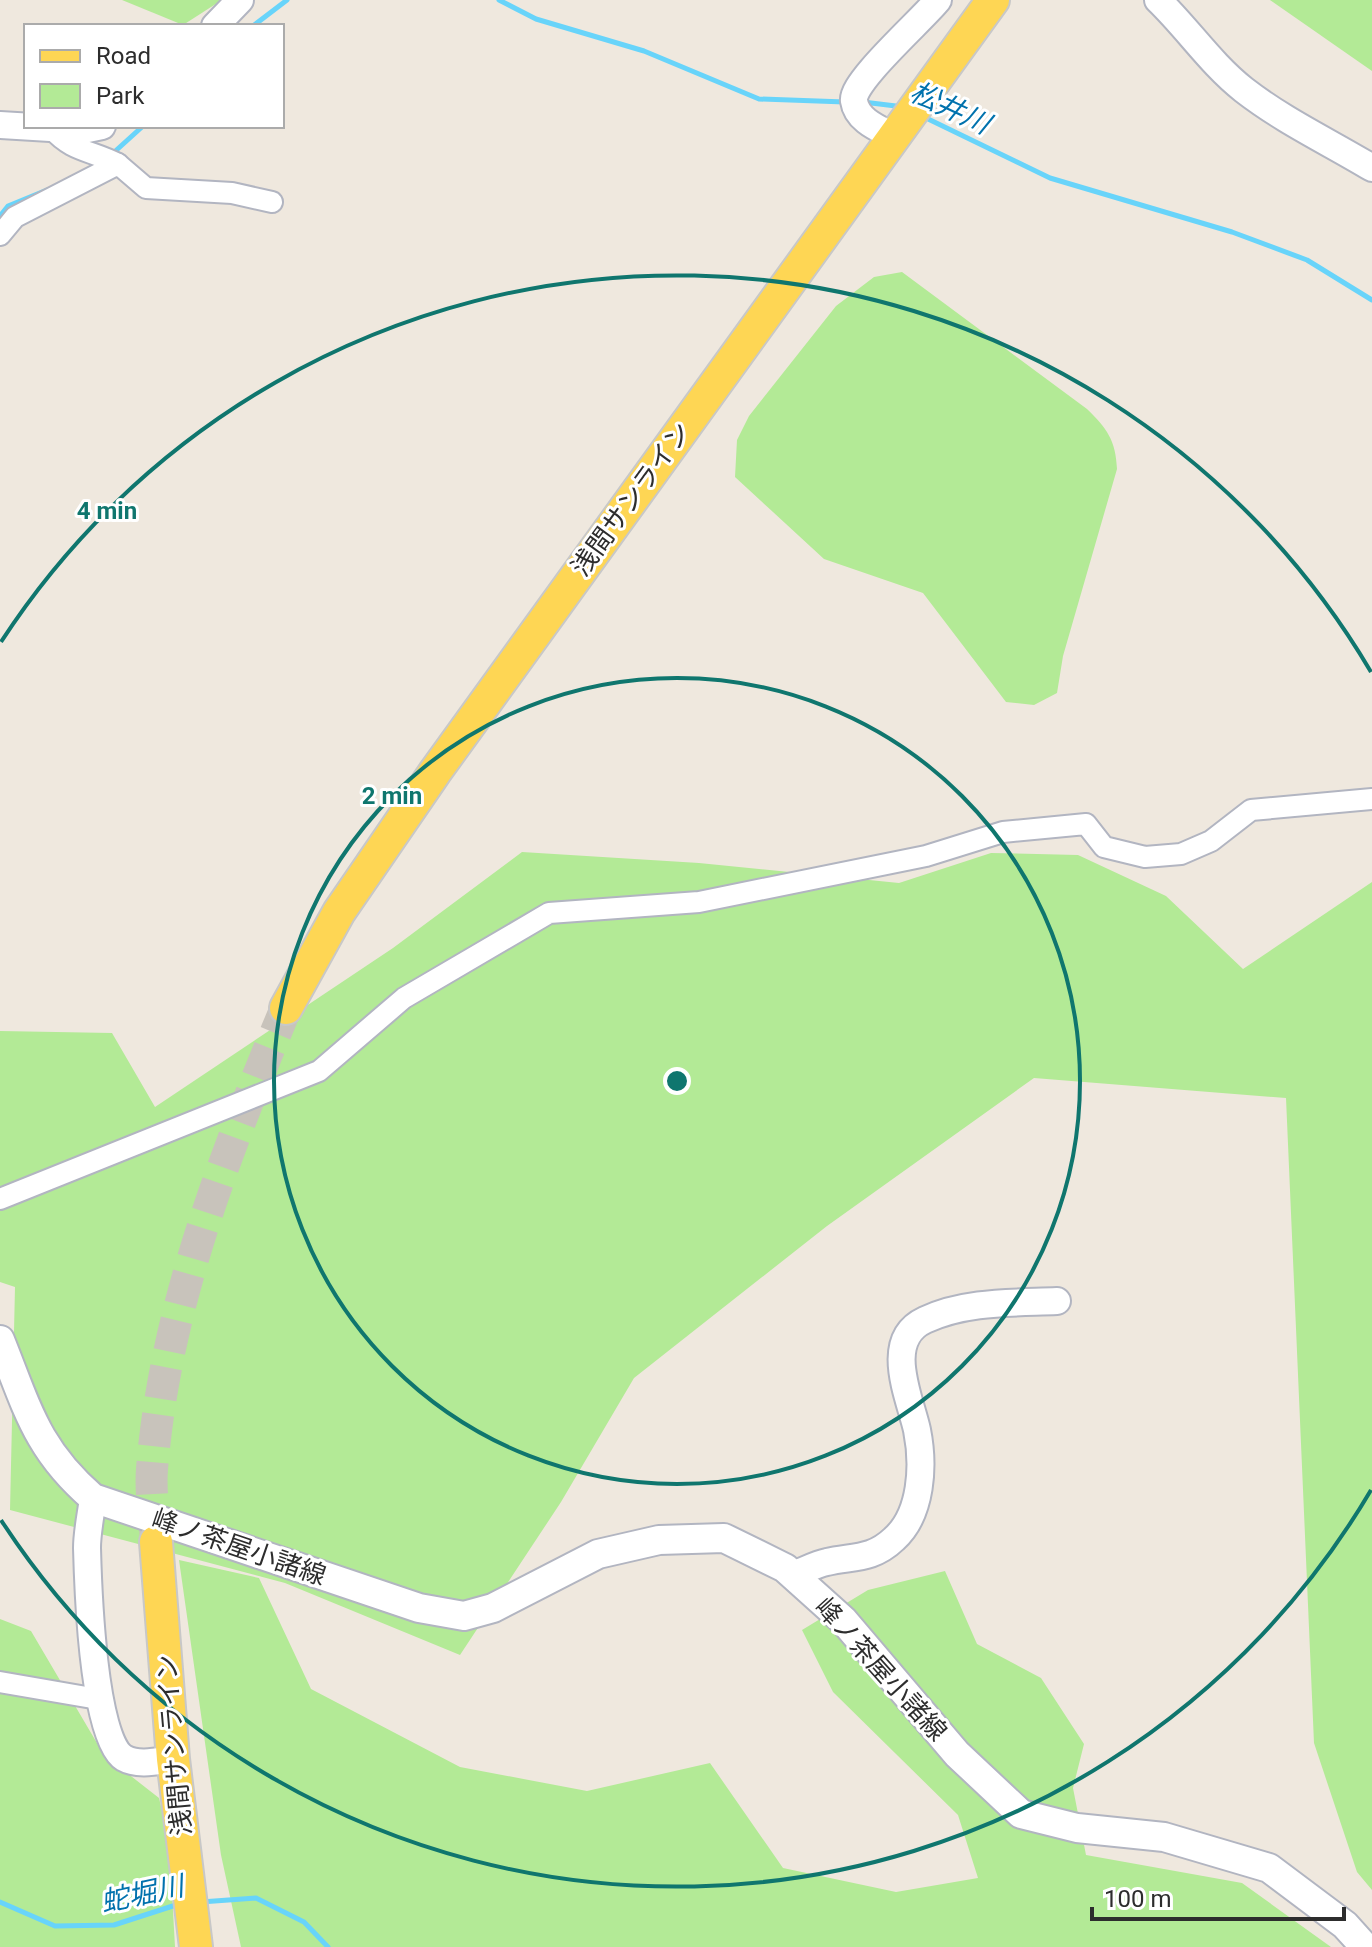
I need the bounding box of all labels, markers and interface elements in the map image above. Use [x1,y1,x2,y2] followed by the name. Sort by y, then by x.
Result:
[24,24,284,128] legend
[96,42,151,70] text: Road
[905,75,998,142] water label: 松井川
[96,82,145,110] text: Park
[565,417,697,581] street label: 浅間サンライン
[77,497,137,525] text: 4 min
[362,782,422,810] text: 2 min
[663,1067,691,1095] centre of rings
[148,1503,330,1591] street label: 峰ノ茶屋小諸線
[809,1591,953,1747] street label: 峰ノ茶屋小諸線
[151,1653,197,1837] street label: 浅間サンライン
[97,1869,189,1919] water label: 蛇堀川
[1092,1871,1344,1921] scale bar
[1104,1885,1171,1913] text: 100 m

